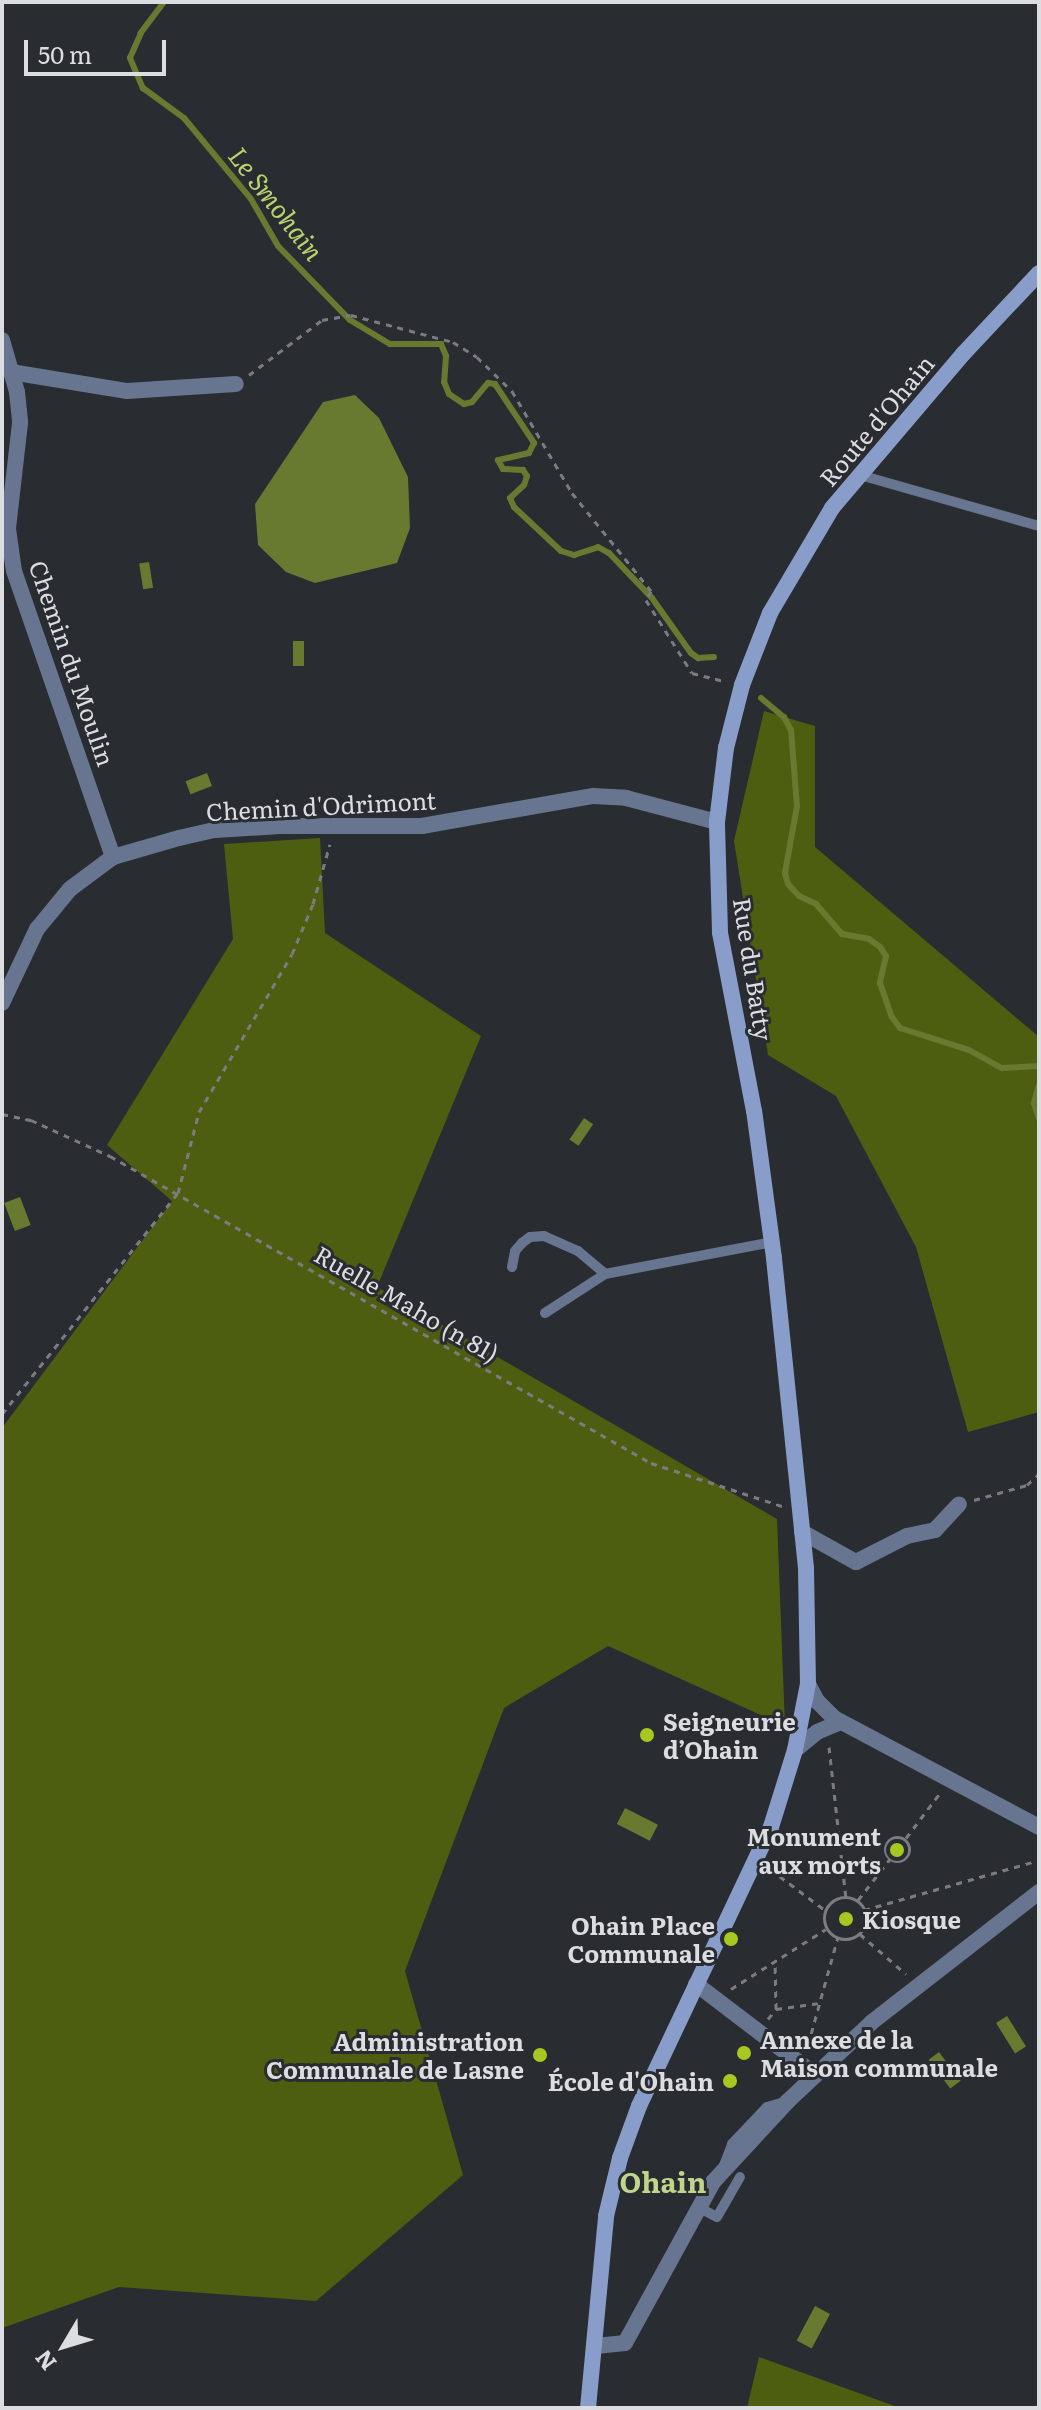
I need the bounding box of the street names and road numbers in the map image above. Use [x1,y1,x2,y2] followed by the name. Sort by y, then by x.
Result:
[813,348,939,492] street label: Route d'Ohain
[24,556,122,770] street label: Chemin du Moulin
[205,785,437,825] street label: Chemin d'Odrimont
[728,895,780,1043] street label: Rue du Batty
[310,1239,504,1367] street label: Ruelle Maho (n 81)

